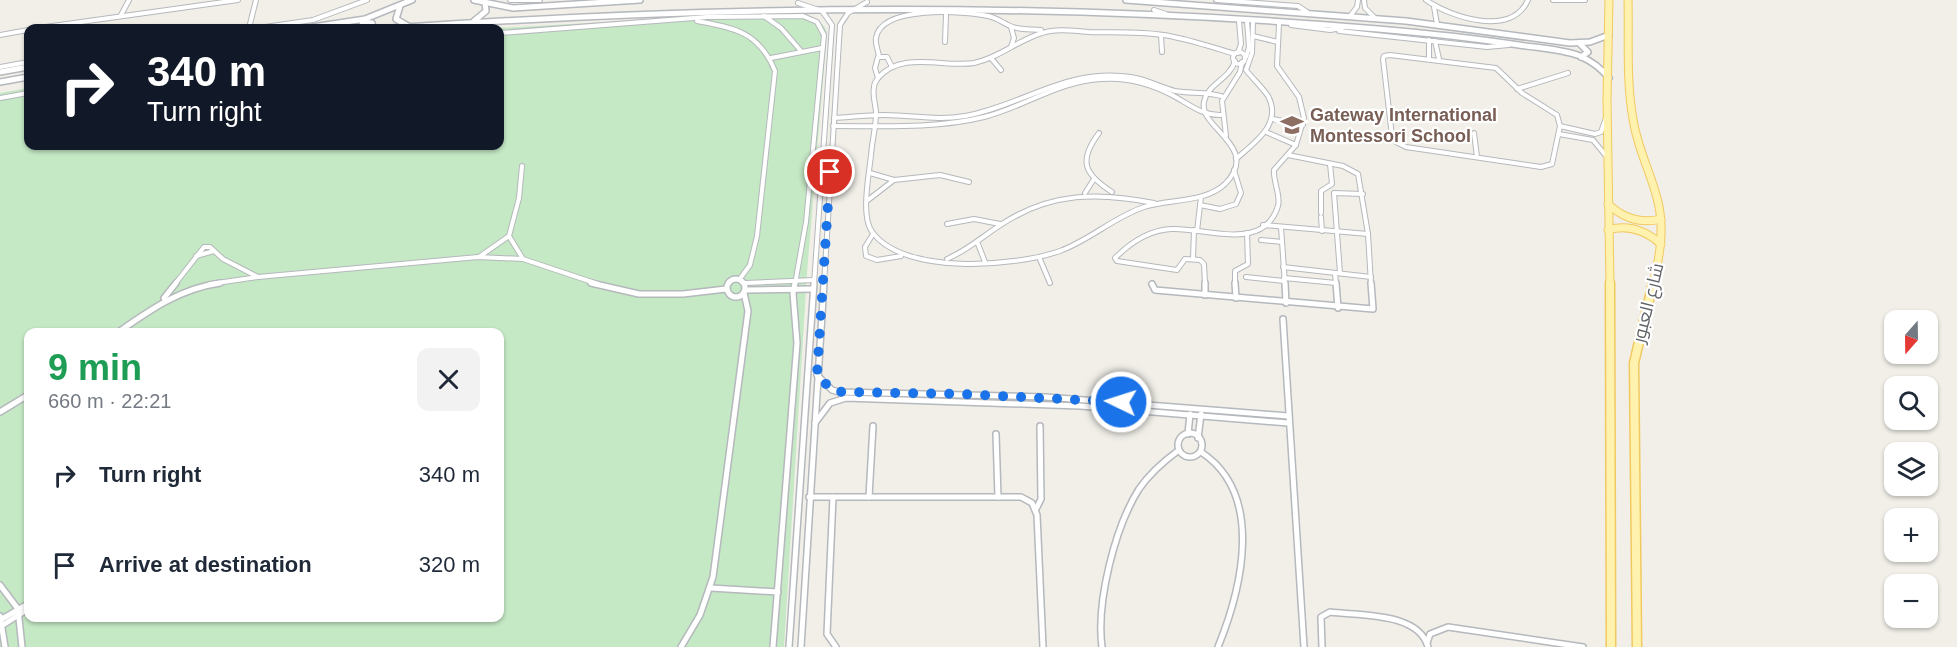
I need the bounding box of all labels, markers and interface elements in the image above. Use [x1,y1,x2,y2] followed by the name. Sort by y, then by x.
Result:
[48,48,126,126] icon: right
[147,48,266,95] text: 340 m
[147,97,262,127] text: Turn right
[1310,105,1497,146] place label: Gateway International Montessori School
[1279,112,1305,138] school or university icon: Gateway International Montessori School
[804,146,855,197] pin
[813,155,846,188] icon: arrive
[1628,261,1670,346] street label: شارع العبور
[1884,310,1938,364] north arrow
[1884,310,1938,628] map controls
[48,347,142,388] text: 9 min
[417,348,480,411] button: close
[1089,370,1153,434] position arrow
[1884,376,1938,430] button: search
[48,390,171,412] text: 660 m · 22:21
[1884,442,1938,496] button: layers
[48,459,81,492] icon: right
[99,462,201,487] text: Turn right
[419,462,480,487] text: 340 m
[1884,508,1938,562] button: +
[48,549,81,582] icon: arrive
[99,552,312,577] text: Arrive at destination
[419,552,480,577] text: 320 m
[1884,574,1938,628] button: −

